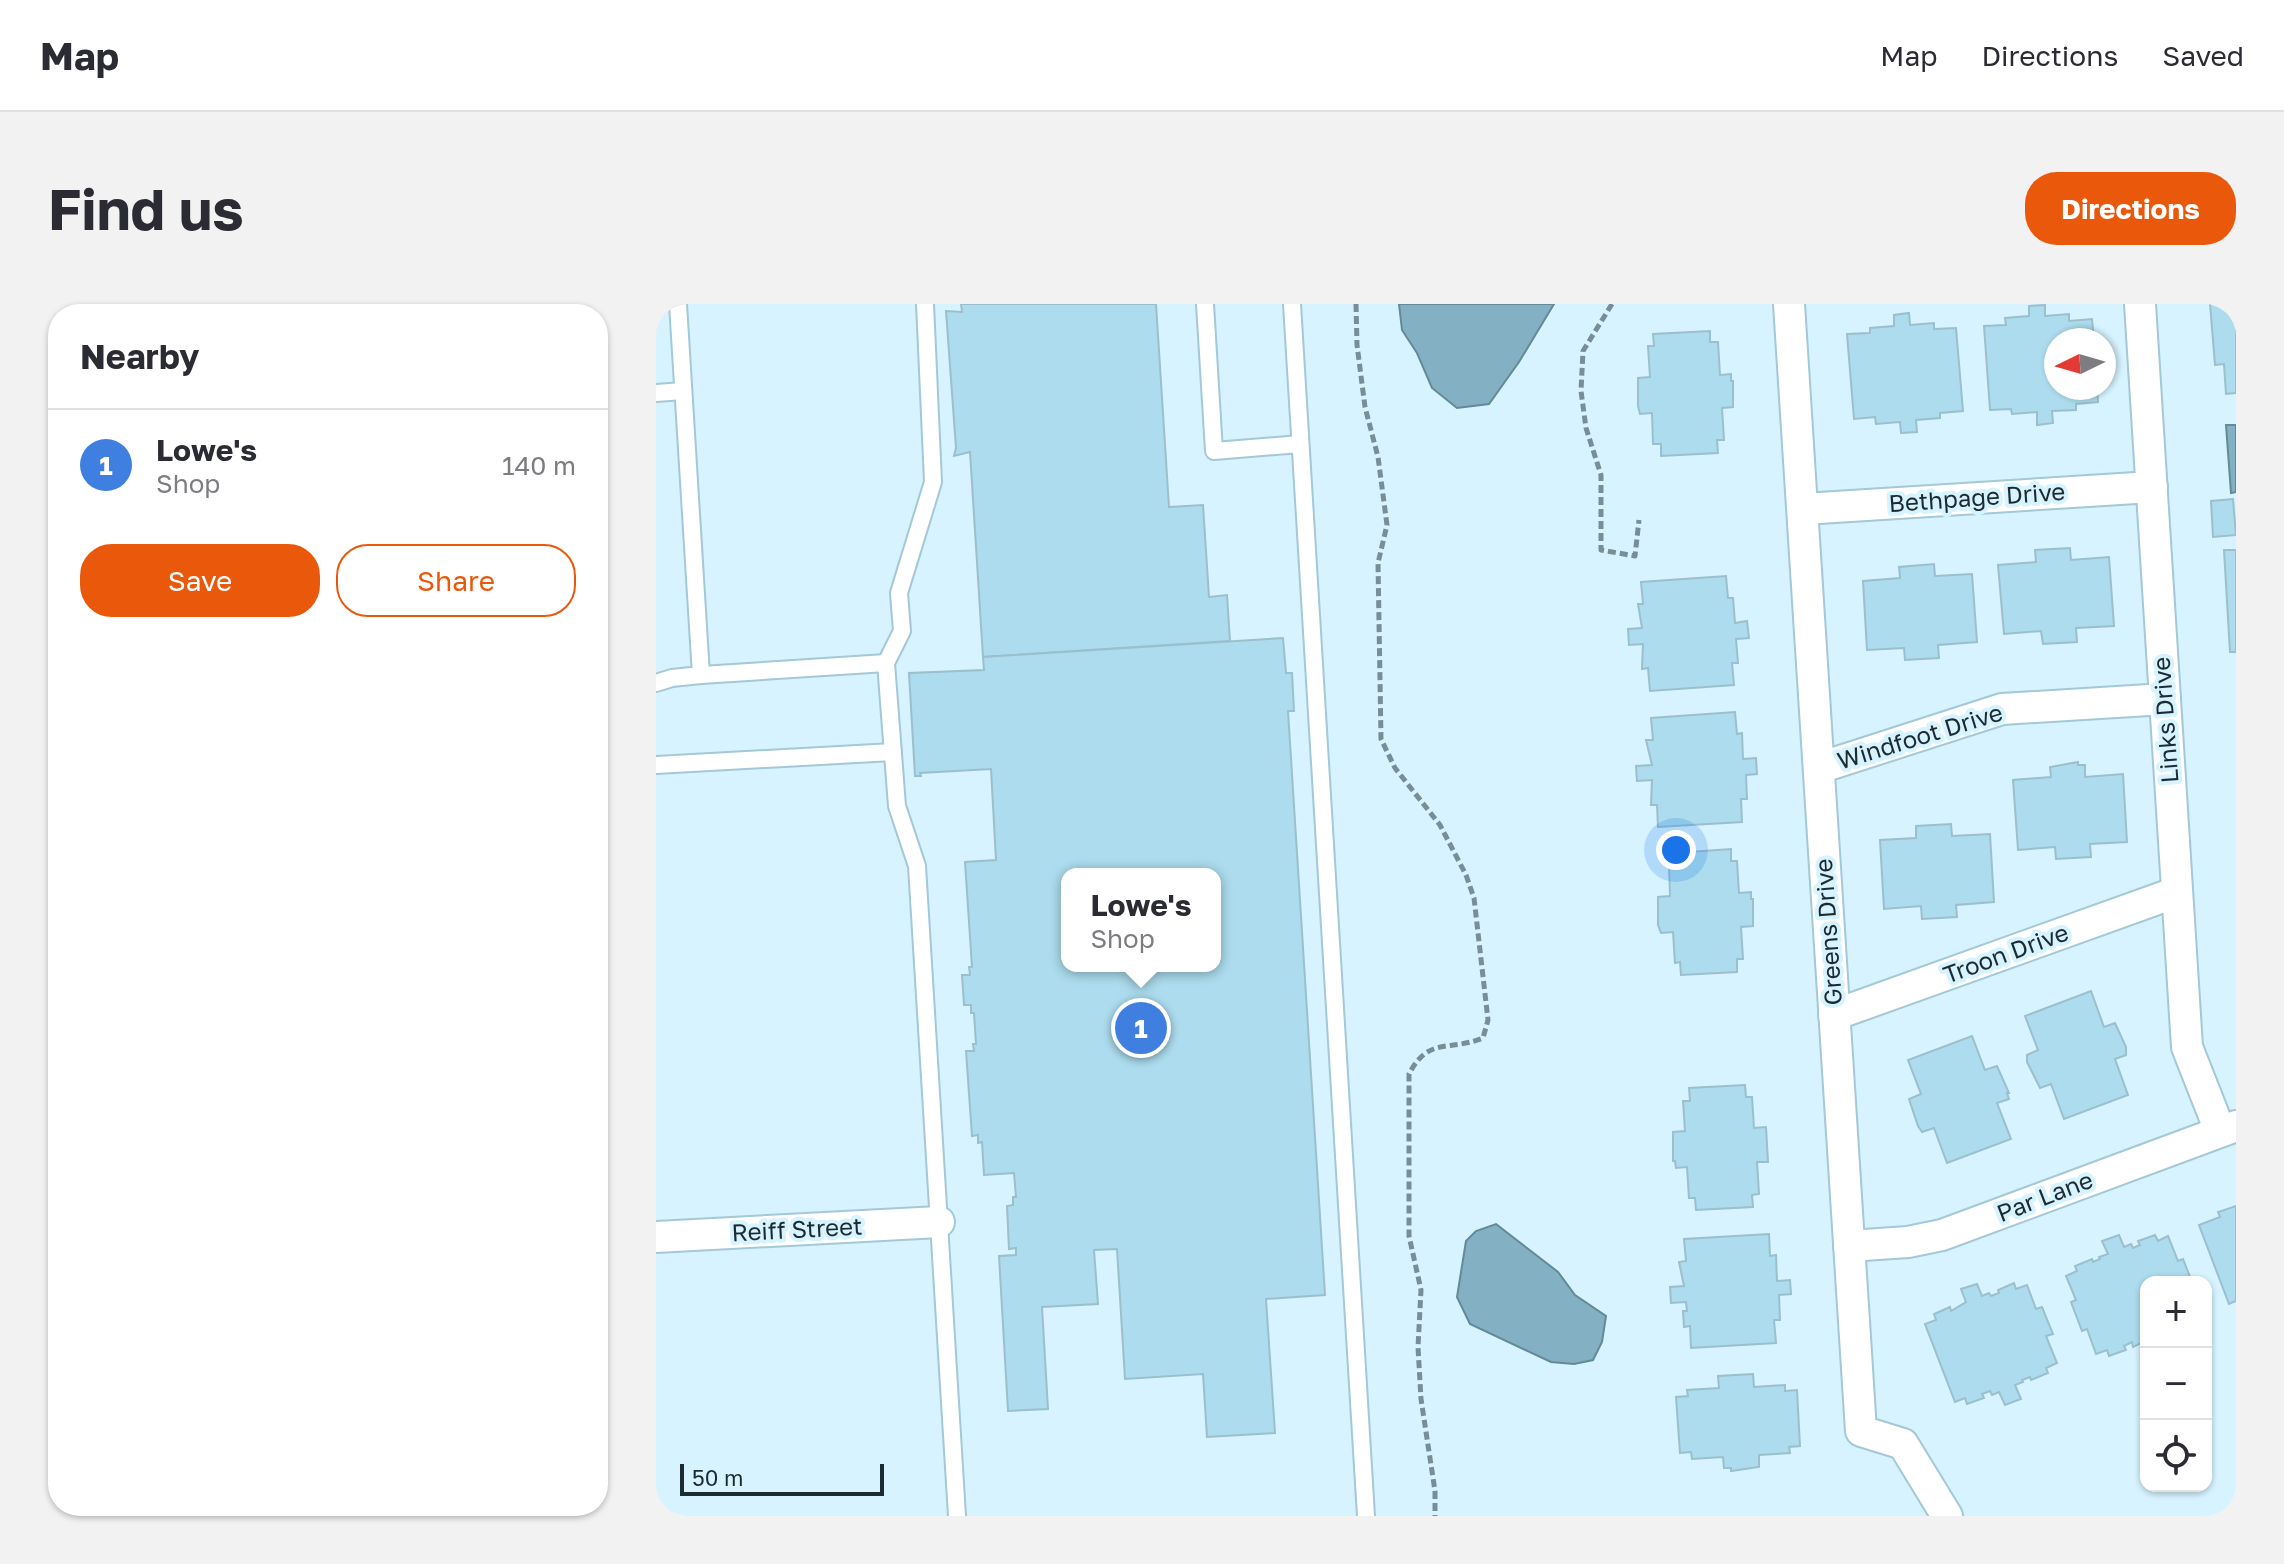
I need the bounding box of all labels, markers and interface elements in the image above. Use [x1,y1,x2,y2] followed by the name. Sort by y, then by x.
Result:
[40,33,119,78] text: Map
[1880,39,1937,72] text: Map
[1981,39,2118,72] text: Directions
[2162,39,2244,72] text: Saved
[2025,172,2236,245] button: Directions
[48,175,244,242] text: Find us
[2044,328,2116,400] north arrow
[80,336,200,376] text: Nearby
[156,432,257,468] text: Lowe's
[99,450,113,481] text: 1
[502,450,576,481] text: 140 m
[156,468,220,499] text: Shop
[1888,476,2066,517] street label: Bethpage Drive
[80,544,320,617] button: Save
[336,544,576,617] button: Share
[2146,656,2183,784] street label: Links Drive
[1833,697,2006,774] street label: Windfoot Drive
[1656,830,1696,870] your location
[1808,858,1847,1006] street label: Greens Drive
[1061,868,1221,972] popup
[1090,887,1192,923] text: Lowe's
[1939,917,2072,989] street label: Troon Drive
[1090,923,1155,954] text: Shop
[1115,998,1167,1058] pin: 1
[1992,1164,2097,1227] street label: Par Lane
[731,1211,863,1246] street label: Reiff Street
[2140,1276,2212,1492] map controls
[2140,1276,2212,1348] button: +
[2140,1348,2212,1420] button: −
[2140,1420,2212,1492] button: locate
[680,1460,884,1496] scale bar
[692,1464,743,1491] text: 50 m

